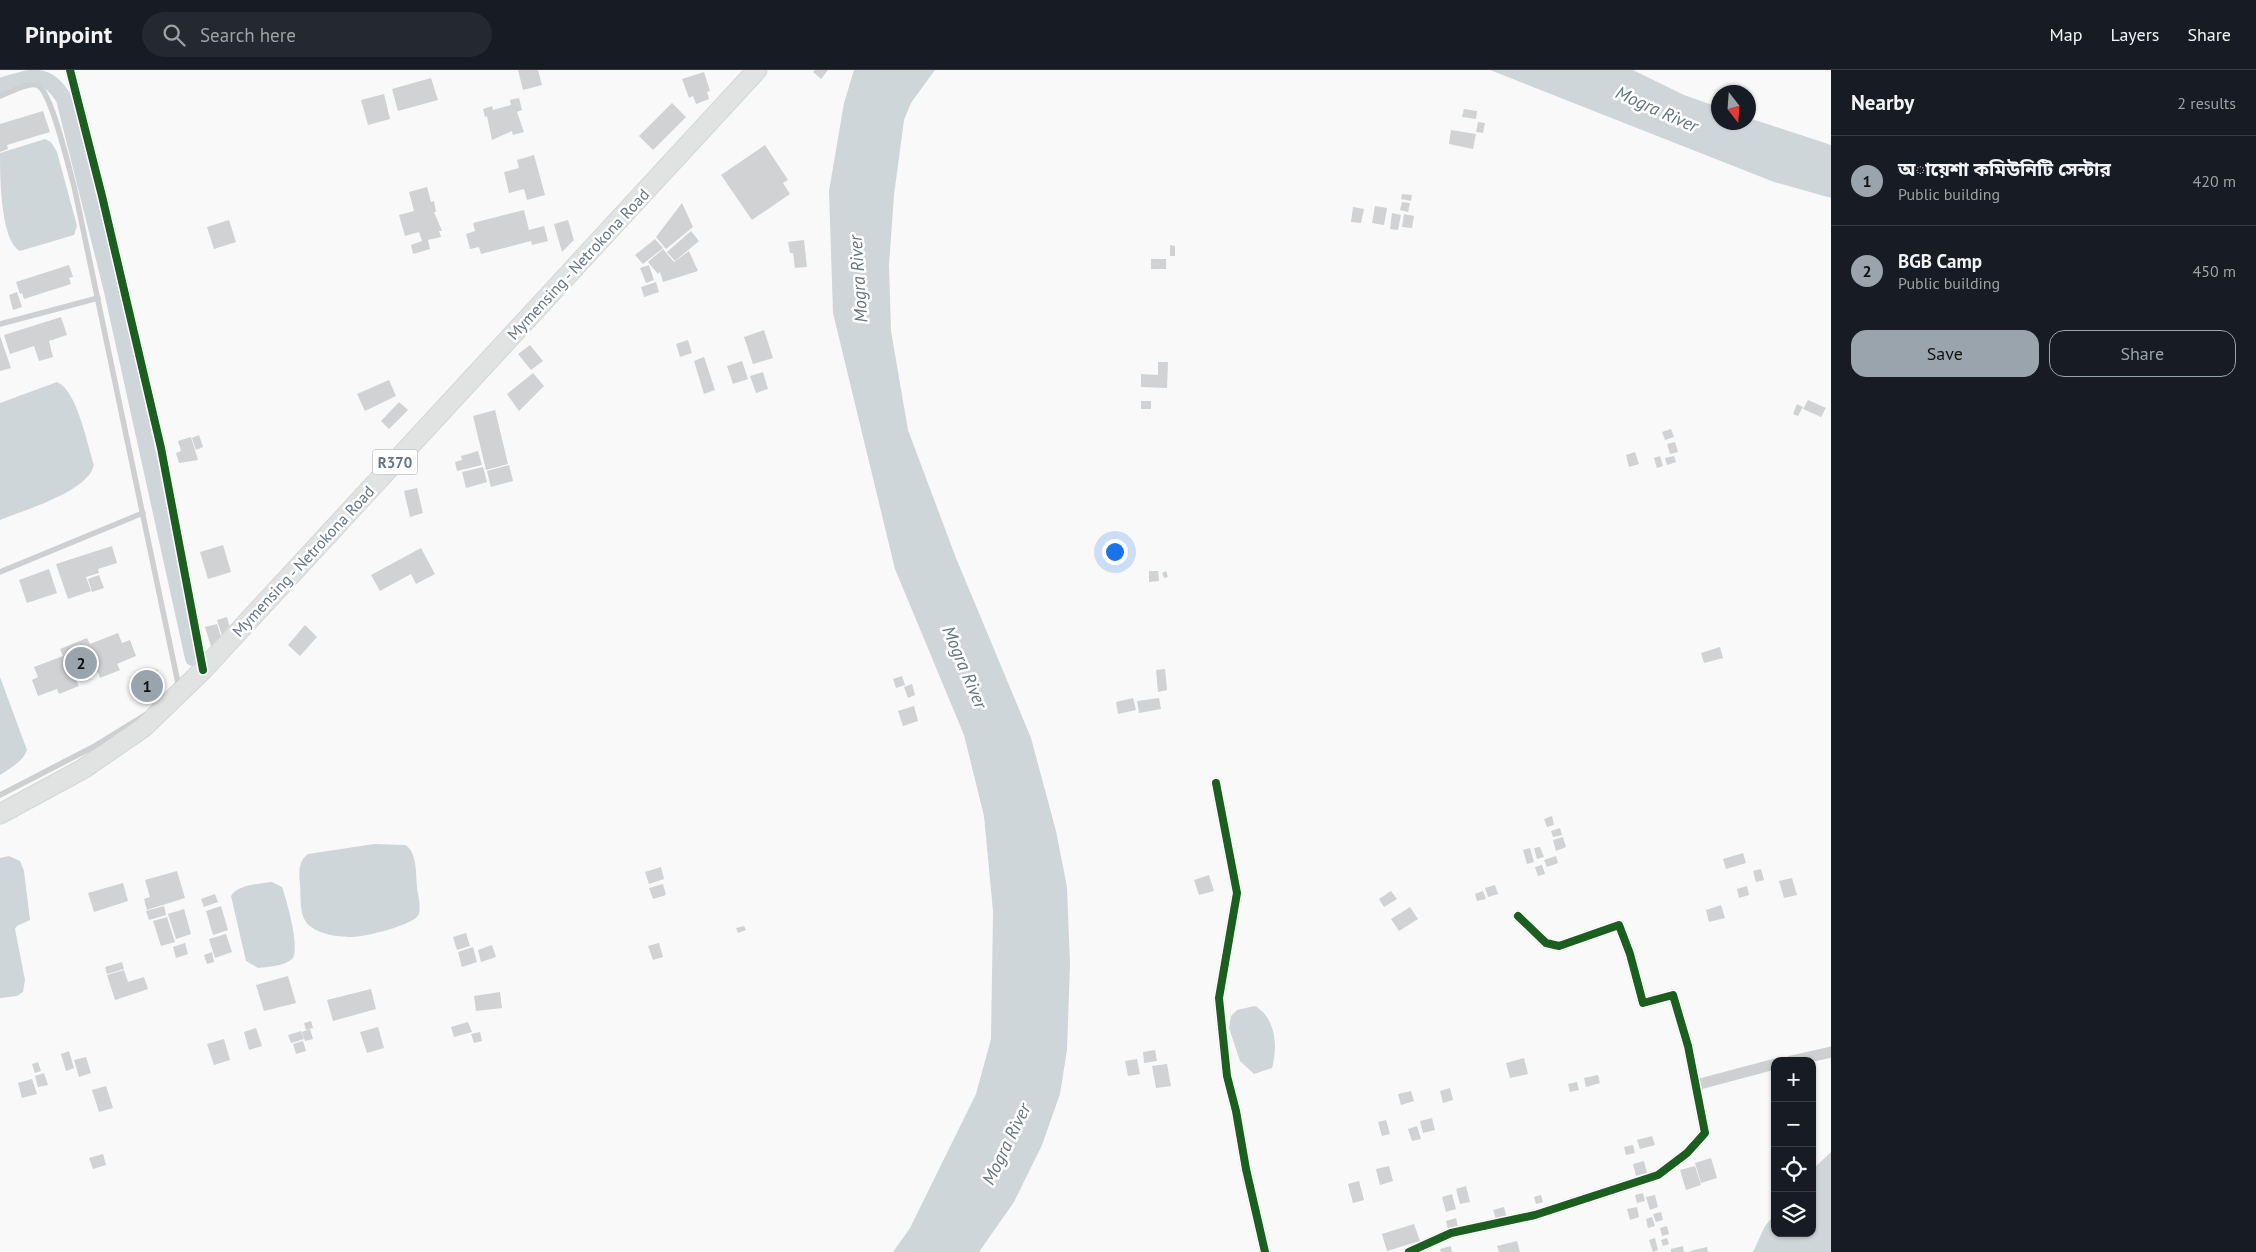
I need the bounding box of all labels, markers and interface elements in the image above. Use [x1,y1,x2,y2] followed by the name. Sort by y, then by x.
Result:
[142,12,492,57] search box
[25,19,112,50] text: Pinpoint
[160,21,188,49] icon: search
[200,23,296,47] text: Search here
[2050,23,2082,46] text: Map
[2110,23,2159,46] text: Layers
[2187,23,2231,46] text: Share
[1612,81,1703,138] water label: Mogra River
[1711,85,1756,130] north arrow
[1851,89,1914,116] text: Nearby
[2177,93,2236,113] text: 2 results
[1898,157,2111,181] text: অায়েশা কমিউনিটি সেন্টার
[1862,171,1872,191] text: 1
[2193,171,2236,191] text: 420 m
[503,184,653,344] street label: Mymensing - Netrokona Road
[1898,184,2000,204] text: Public building
[843,233,873,324] water label: Mogra River
[1898,249,1982,273] text: BGB Camp
[1862,261,1872,281] text: 2
[2193,261,2236,281] text: 450 m
[1898,273,2000,293] text: Public building
[1851,330,2039,377] button: Save
[2049,330,2236,377] button: Share
[372,450,418,474] road number: R370
[228,481,378,641] street label: Mymensing - Netrokona Road
[1102,539,1128,565] your location
[937,622,993,713] water label: Mogra River
[65,644,97,682] pin: 2
[131,667,163,705] pin: 1
[1771,1057,1816,1237] map controls
[1771,1057,1816,1102] button: +
[976,1099,1036,1188] water label: Mogra River
[1771,1102,1816,1147] button: −
[1771,1147,1816,1192] button: locate
[1771,1192,1816,1237] button: layers

